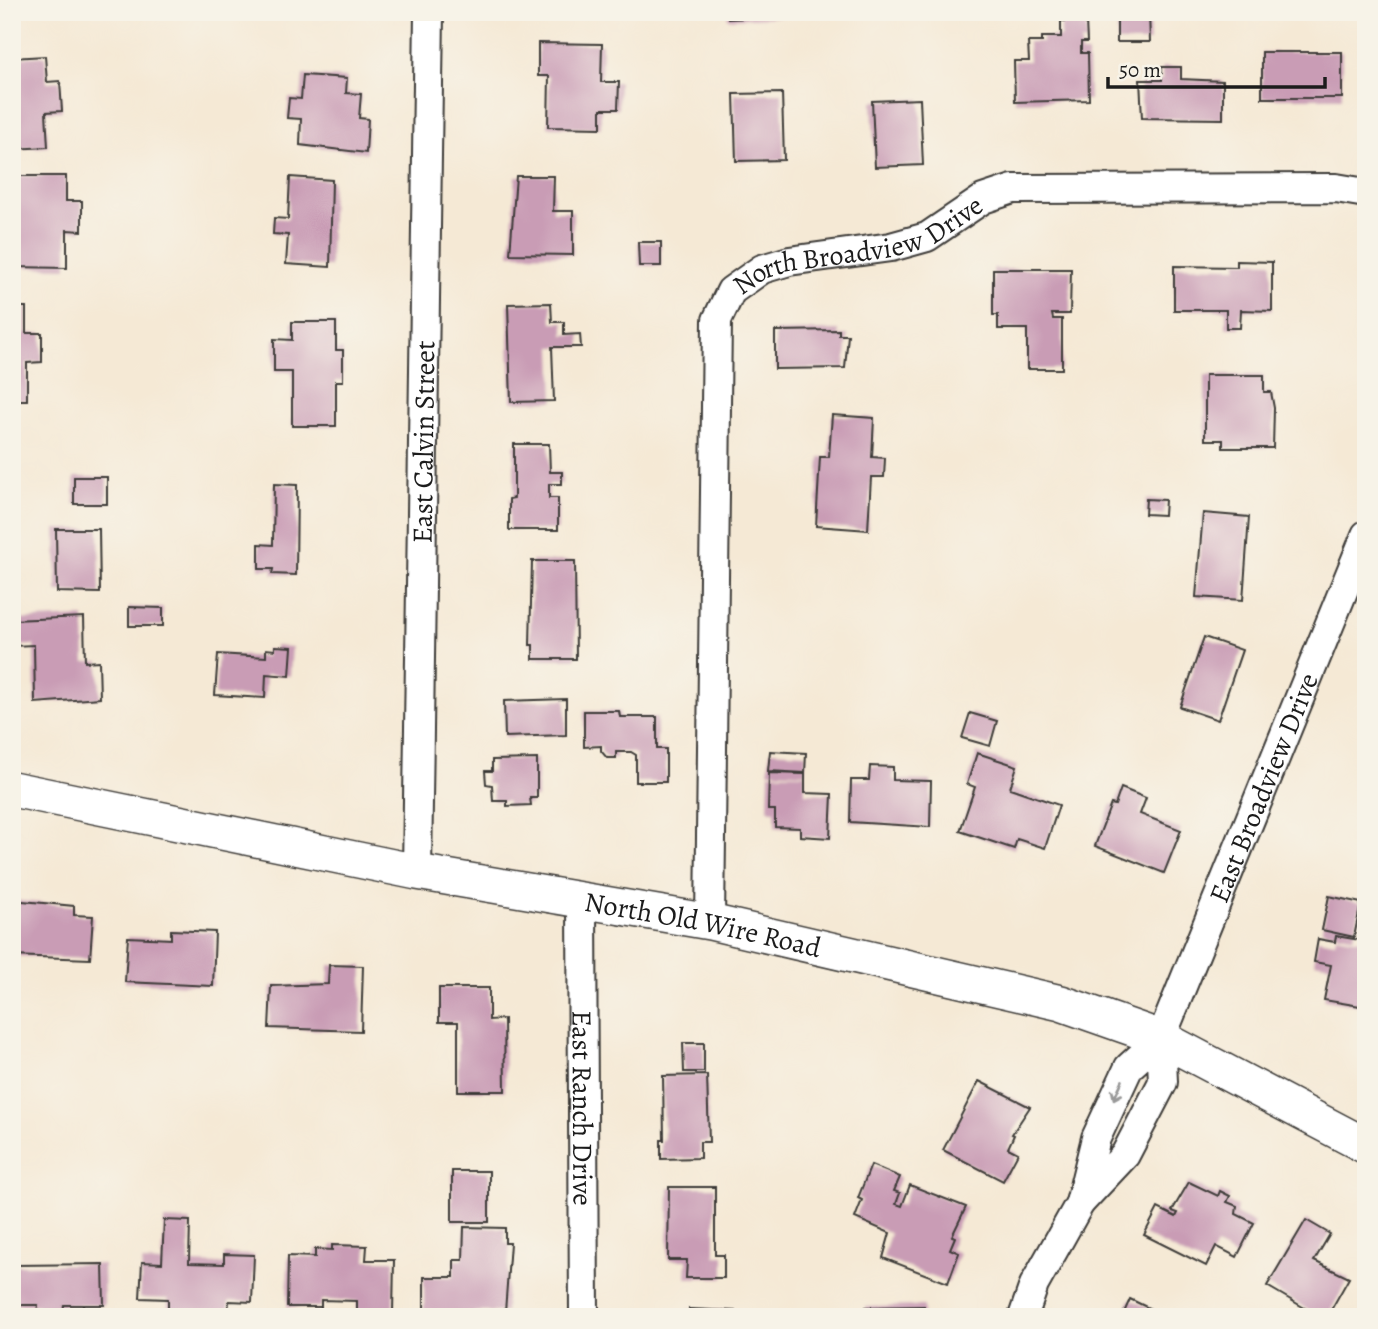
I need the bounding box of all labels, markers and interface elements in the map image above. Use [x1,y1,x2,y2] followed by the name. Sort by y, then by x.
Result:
[1108,46,1326,90] scale bar
[1119,56,1161,84] text: 50 m
[725,187,991,304] street label: North Broadview Drive
[404,340,444,544] street label: East Calvin Street
[1200,667,1328,909] street label: East Broadview Drive
[581,883,826,967] street label: North Old Wire Road
[563,1010,601,1206] street label: East Ranch Drive
[1111,1079,1125,1100] one-way arrow

